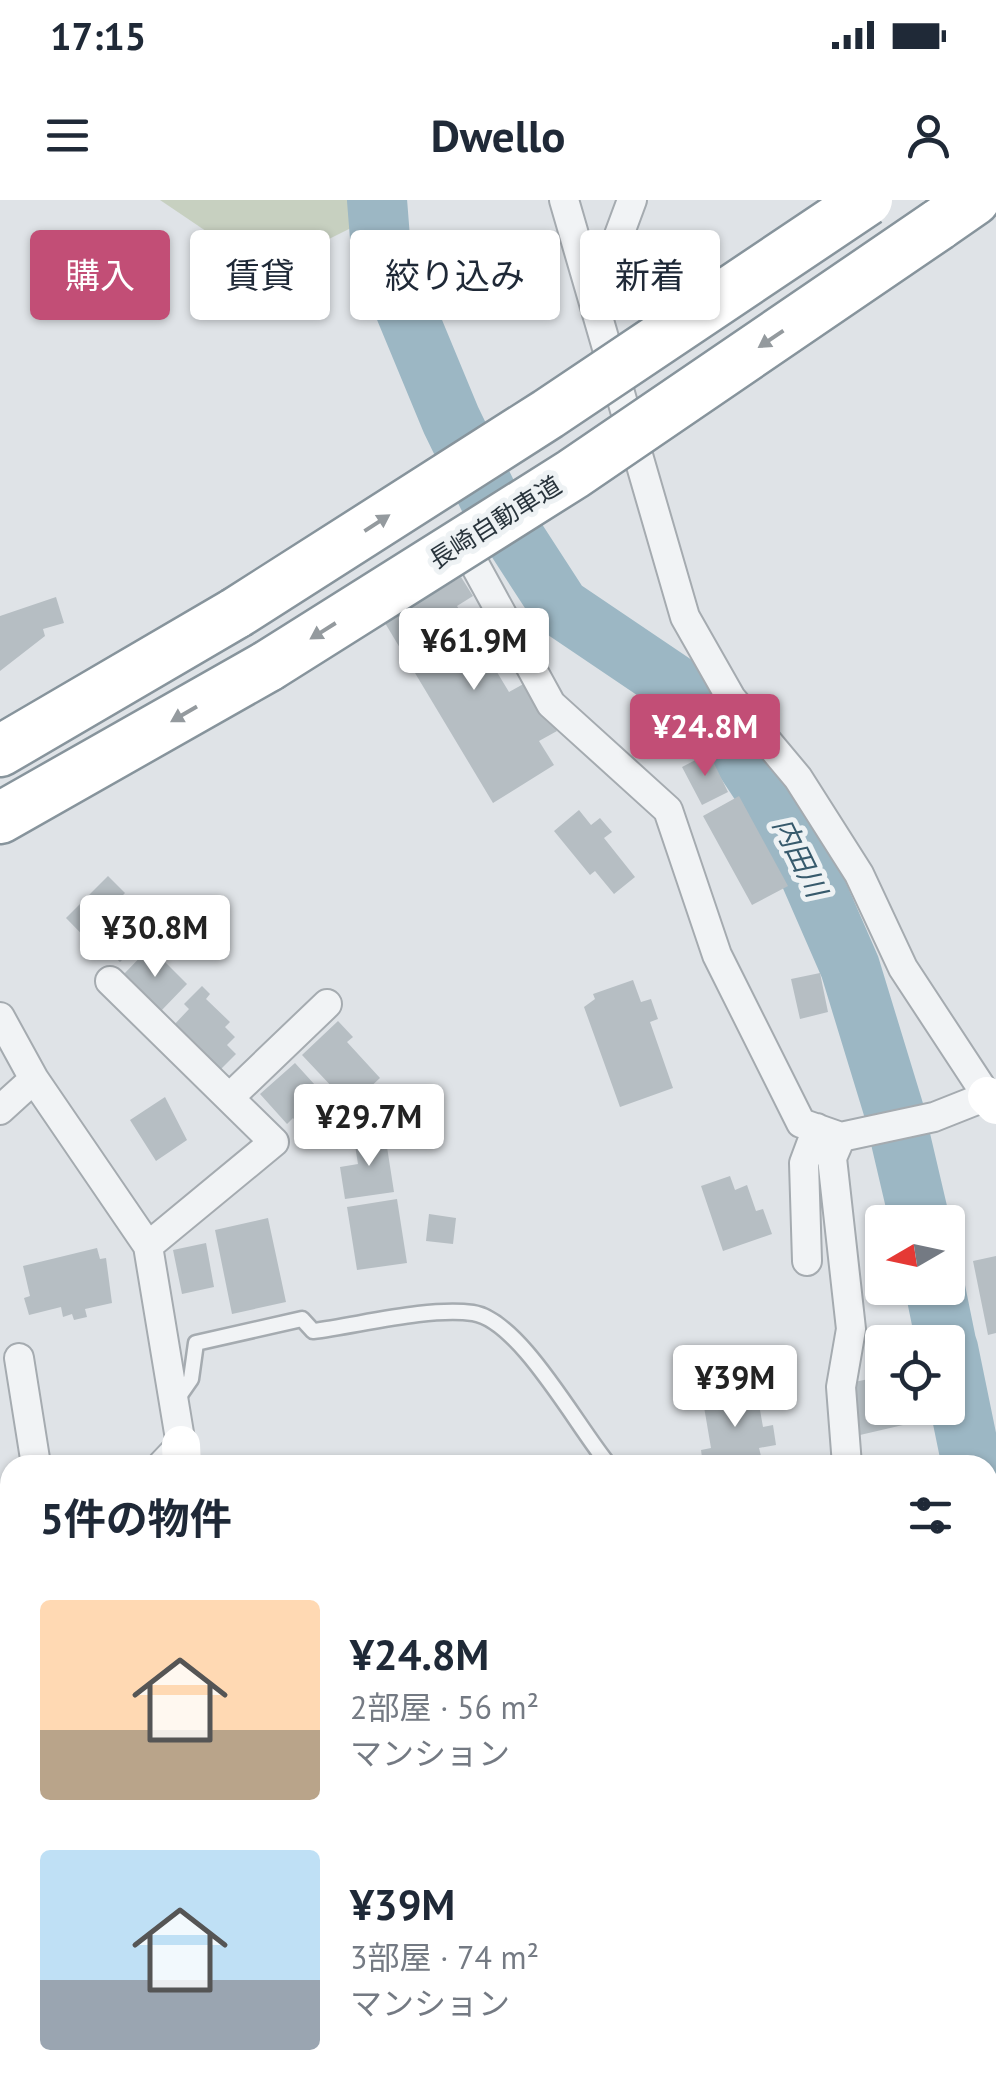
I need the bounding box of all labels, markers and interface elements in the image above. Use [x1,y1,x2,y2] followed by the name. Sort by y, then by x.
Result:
[50,11,146,60] text: 17:15
[431,106,565,164] text: Dwello
[40,108,95,163] icon: menu
[901,108,956,163] icon: person
[30,230,170,320] chip: 購入
[190,230,330,320] chip: 賃貸
[350,230,560,320] chip: 絞り込み
[580,230,720,320] chip: 新着
[757,329,784,348] one-way arrow
[423,469,567,575] street label: 長崎自動車道
[363,514,391,532] one-way arrow
[393,608,555,693] pin: ¥61.9M
[421,619,527,661] text: ¥61.9M
[309,622,337,640] one-way arrow
[624,694,786,779] pin: ¥24.8M
[169,705,198,722] one-way arrow
[652,705,758,747] text: ¥24.8M
[765,811,837,905] water label: 内田川
[74,895,236,980] pin: ¥30.8M
[102,906,208,948] text: ¥30.8M
[288,1084,450,1169] pin: ¥29.7M
[316,1095,422,1137] text: ¥29.7M
[865,1205,965,1305] north arrow
[865,1205,965,1425] map controls
[865,1325,965,1425] button: locate
[676,1345,794,1430] pin: ¥39M
[695,1356,775,1398] text: ¥39M
[903,1488,958,1543] icon: filters
[40,1491,232,1546] text: 5件の物件
[350,1627,489,1682] text: ¥24.8M
[120,1640,240,1760] icon: home
[350,1686,539,1728] text: 2部屋 · 56 m²
[350,1732,510,1774] text: マンション
[350,1877,455,1932] text: ¥39M
[120,1890,240,2010] icon: home
[350,1936,539,1978] text: 3部屋 · 74 m²
[350,1982,510,2024] text: マンション

